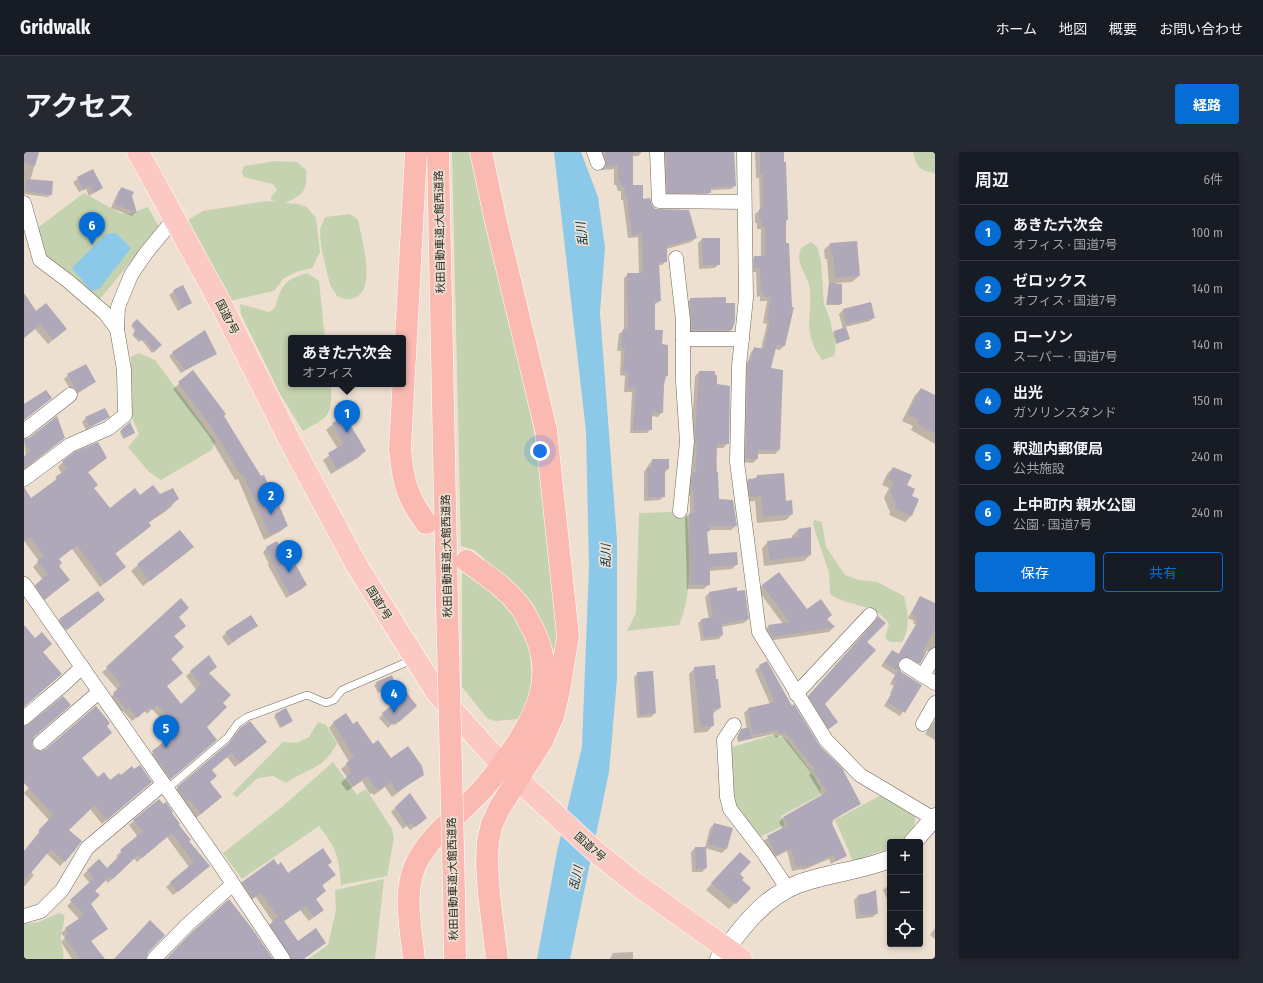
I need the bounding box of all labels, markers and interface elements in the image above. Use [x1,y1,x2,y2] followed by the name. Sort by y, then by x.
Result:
[20,16,90,39] text: Gridwalk
[995,21,1037,38] text: ホーム
[1059,21,1087,38] text: 地図
[1109,21,1137,38] text: 概要
[1159,21,1243,38] text: お問い合わせ
[1175,84,1239,124] button: 経路
[24,90,135,123] text: アクセス
[432,170,448,294] street label: 秋田自動車道;大館西道路
[975,170,1009,191] text: 周辺
[1204,172,1223,187] text: 6件
[79,212,105,245] pin: 6
[1013,216,1103,234] text: あきた六次会
[573,219,590,247] water label: 乱川
[985,225,991,240] text: 1
[1191,225,1223,240] text: 100 m
[1013,237,1118,252] text: オフィス · 国道7号
[1013,272,1088,290] text: ゼロックス
[985,281,991,296] text: 2
[1192,281,1223,296] text: 140 m
[1013,293,1118,308] text: オフィス · 国道7号
[213,297,241,337] street label: 国道7号
[1013,328,1073,346] text: ローソン
[288,335,406,387] popup
[985,337,991,352] text: 3
[1192,337,1223,352] text: 140 m
[302,344,392,362] text: あきた六次会
[1013,349,1118,364] text: スーパー · 国道7号
[302,365,354,380] text: オフィス
[1013,384,1043,402] text: 出光
[985,393,991,408] text: 4
[1192,393,1223,408] text: 150 m
[334,400,360,433] pin: 1
[1013,405,1117,420] text: ガソリンスタンド
[1013,440,1103,458] text: 釈迦内郵便局
[530,441,550,461] your location
[985,449,991,464] text: 5
[1191,449,1223,464] text: 240 m
[1013,461,1065,476] text: 公共施設
[258,482,284,515] pin: 2
[439,494,455,618] street label: 秋田自動車道;大館西道路
[1013,496,1136,514] text: 上中町内 親水公園
[985,505,991,520] text: 6
[1191,505,1223,520] text: 240 m
[1013,517,1092,532] text: 公園 · 国道7号
[276,540,302,573] pin: 3
[599,542,613,568] water label: 乱川
[975,552,1095,592] button: 保存
[1103,552,1223,592] button: 共有
[364,584,394,622] street label: 国道7号
[381,680,407,713] pin: 4
[153,715,179,748] pin: 5
[445,817,461,941] street label: 秋田自動車道;大館西道路
[572,830,608,864] street label: 国道7号
[887,839,923,947] map controls
[887,839,923,875] button: +
[567,863,586,891] water label: 乱川
[887,875,923,911] button: −
[887,911,923,947] button: locate

